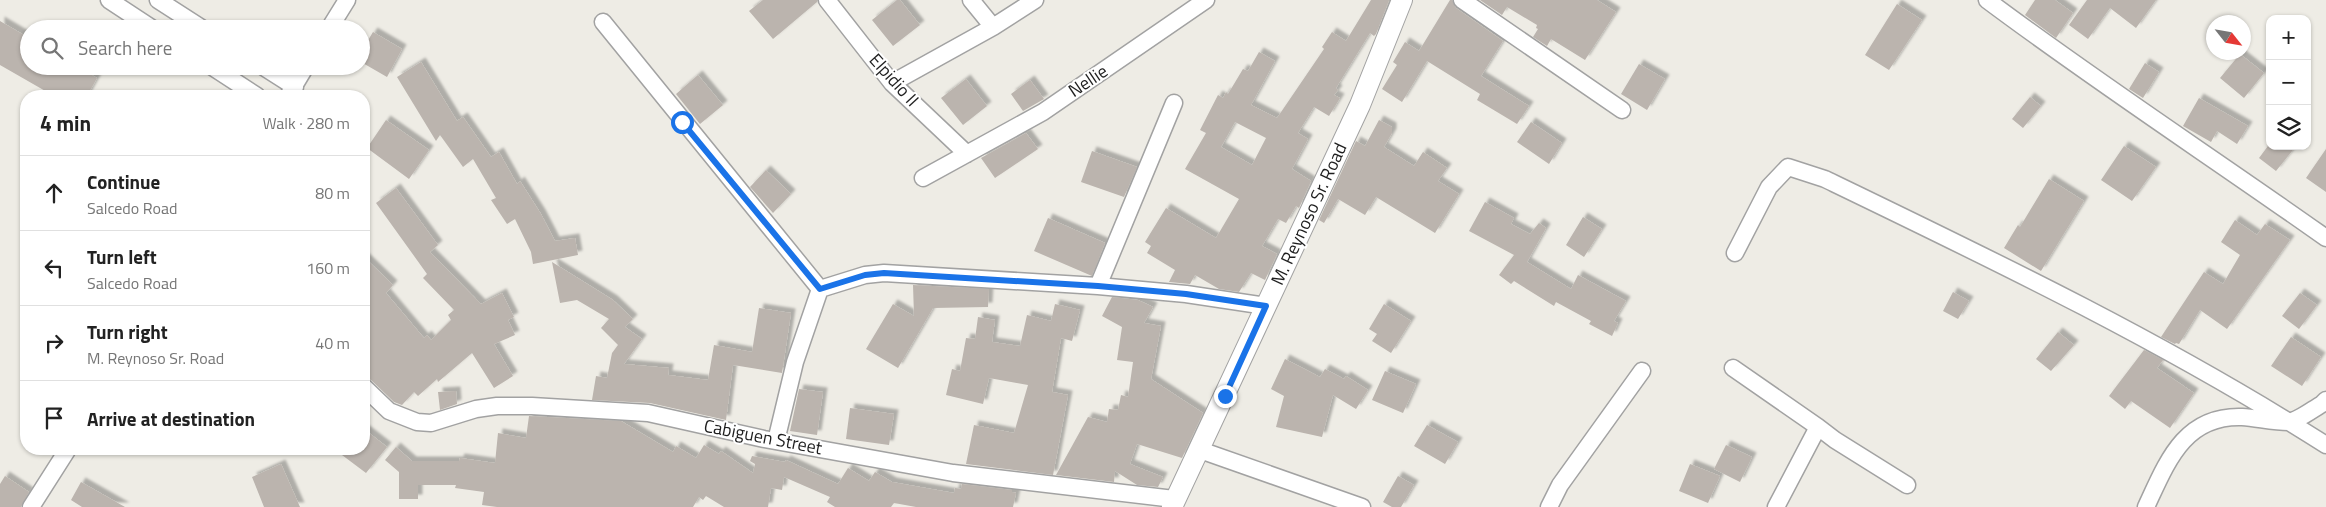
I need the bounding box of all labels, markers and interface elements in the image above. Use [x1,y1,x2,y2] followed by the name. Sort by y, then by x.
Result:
[2206,15,2251,60] north arrow
[2266,15,2311,150] map controls
[2266,15,2311,60] button: +
[20,20,370,75] search box
[78,33,172,62] text: Search here
[38,34,66,62] icon: search
[863,47,926,112] street label: Elpidio II
[1063,58,1113,104] street label: Nellie
[2266,60,2311,105] button: −
[2266,105,2311,150] button: layers
[40,107,91,139] text: 4 min
[262,111,350,135] text: Walk · 280 m
[671,111,694,134] route start
[1264,138,1353,289] street label: M. Reynoso Sr. Road
[87,167,160,196] text: Continue
[40,179,68,207] icon: ahead
[315,181,350,205] text: 80 m
[87,196,177,220] text: Salcedo Road
[87,242,157,271] text: Turn left
[40,254,68,282] icon: left
[306,256,350,280] text: 160 m
[87,271,177,295] text: Salcedo Road
[87,317,168,346] text: Turn right
[40,329,68,357] icon: right
[315,331,350,355] text: 40 m
[87,346,224,370] text: M. Reynoso Sr. Road
[1214,385,1237,408] route end
[40,404,68,432] icon: arrive
[87,404,255,433] text: Arrive at destination
[702,412,825,461] street label: Cabiguen Street

